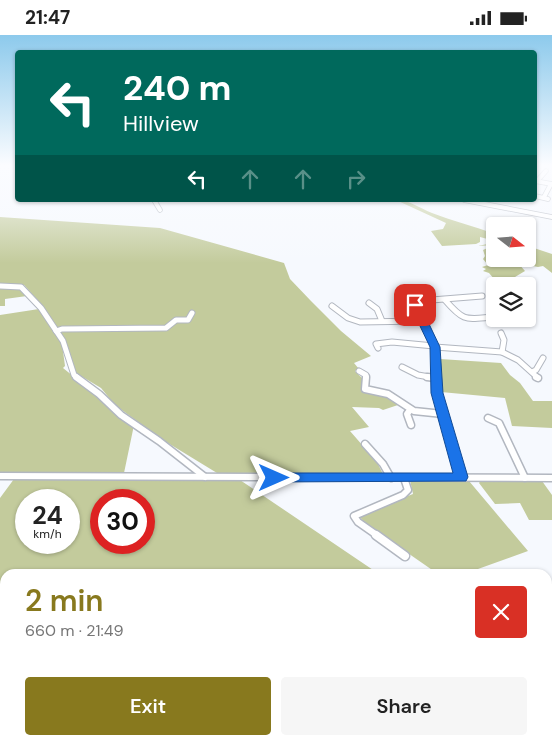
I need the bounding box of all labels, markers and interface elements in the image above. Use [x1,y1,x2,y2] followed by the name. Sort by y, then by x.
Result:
[25,5,70,30] text: 21:47
[123,65,232,111] text: 240 m
[40,70,105,135] icon: left
[123,109,199,138] text: Hillview
[183,165,211,193] icon: left
[236,165,264,193] icon: ahead
[289,165,317,193] icon: ahead
[342,165,370,193] icon: right
[486,217,536,267] north arrow
[486,217,536,327] map controls
[486,277,536,327] button: layers
[394,284,436,326] pin
[401,291,429,319] icon: arrive
[247,451,299,503] position arrow
[90,489,155,554] speed limit sign: 30
[32,499,63,532] text: 24
[33,526,62,542] text: km/h
[25,581,103,620] text: 2 min
[475,586,527,638] button: close
[25,620,123,641] text: 660 m · 21:49
[25,677,271,735] button: Exit
[281,677,527,735] button: Share

